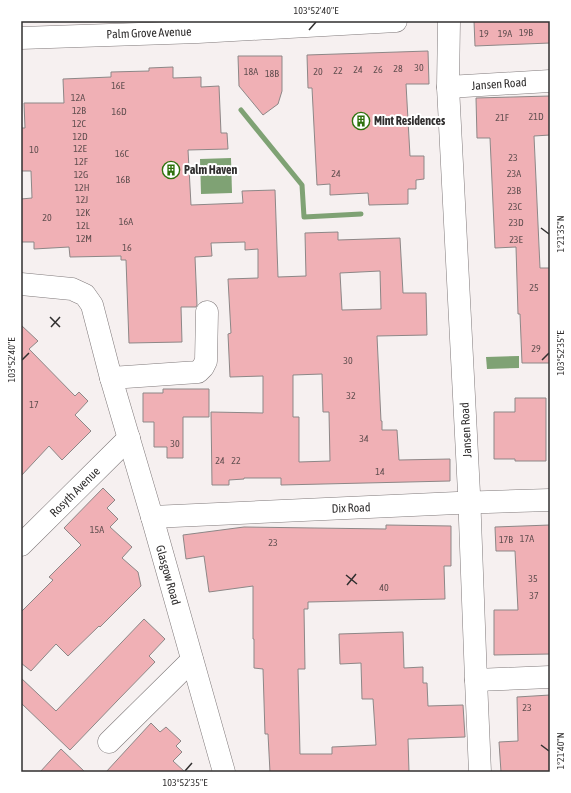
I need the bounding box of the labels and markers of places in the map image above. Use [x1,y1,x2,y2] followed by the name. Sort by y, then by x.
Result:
[351,111,371,131] building icon: Mint Residences
[374,114,446,128] place label: Mint Residences
[161,160,181,180] building icon: Palm Haven
[184,163,238,177] place label: Palm Haven

